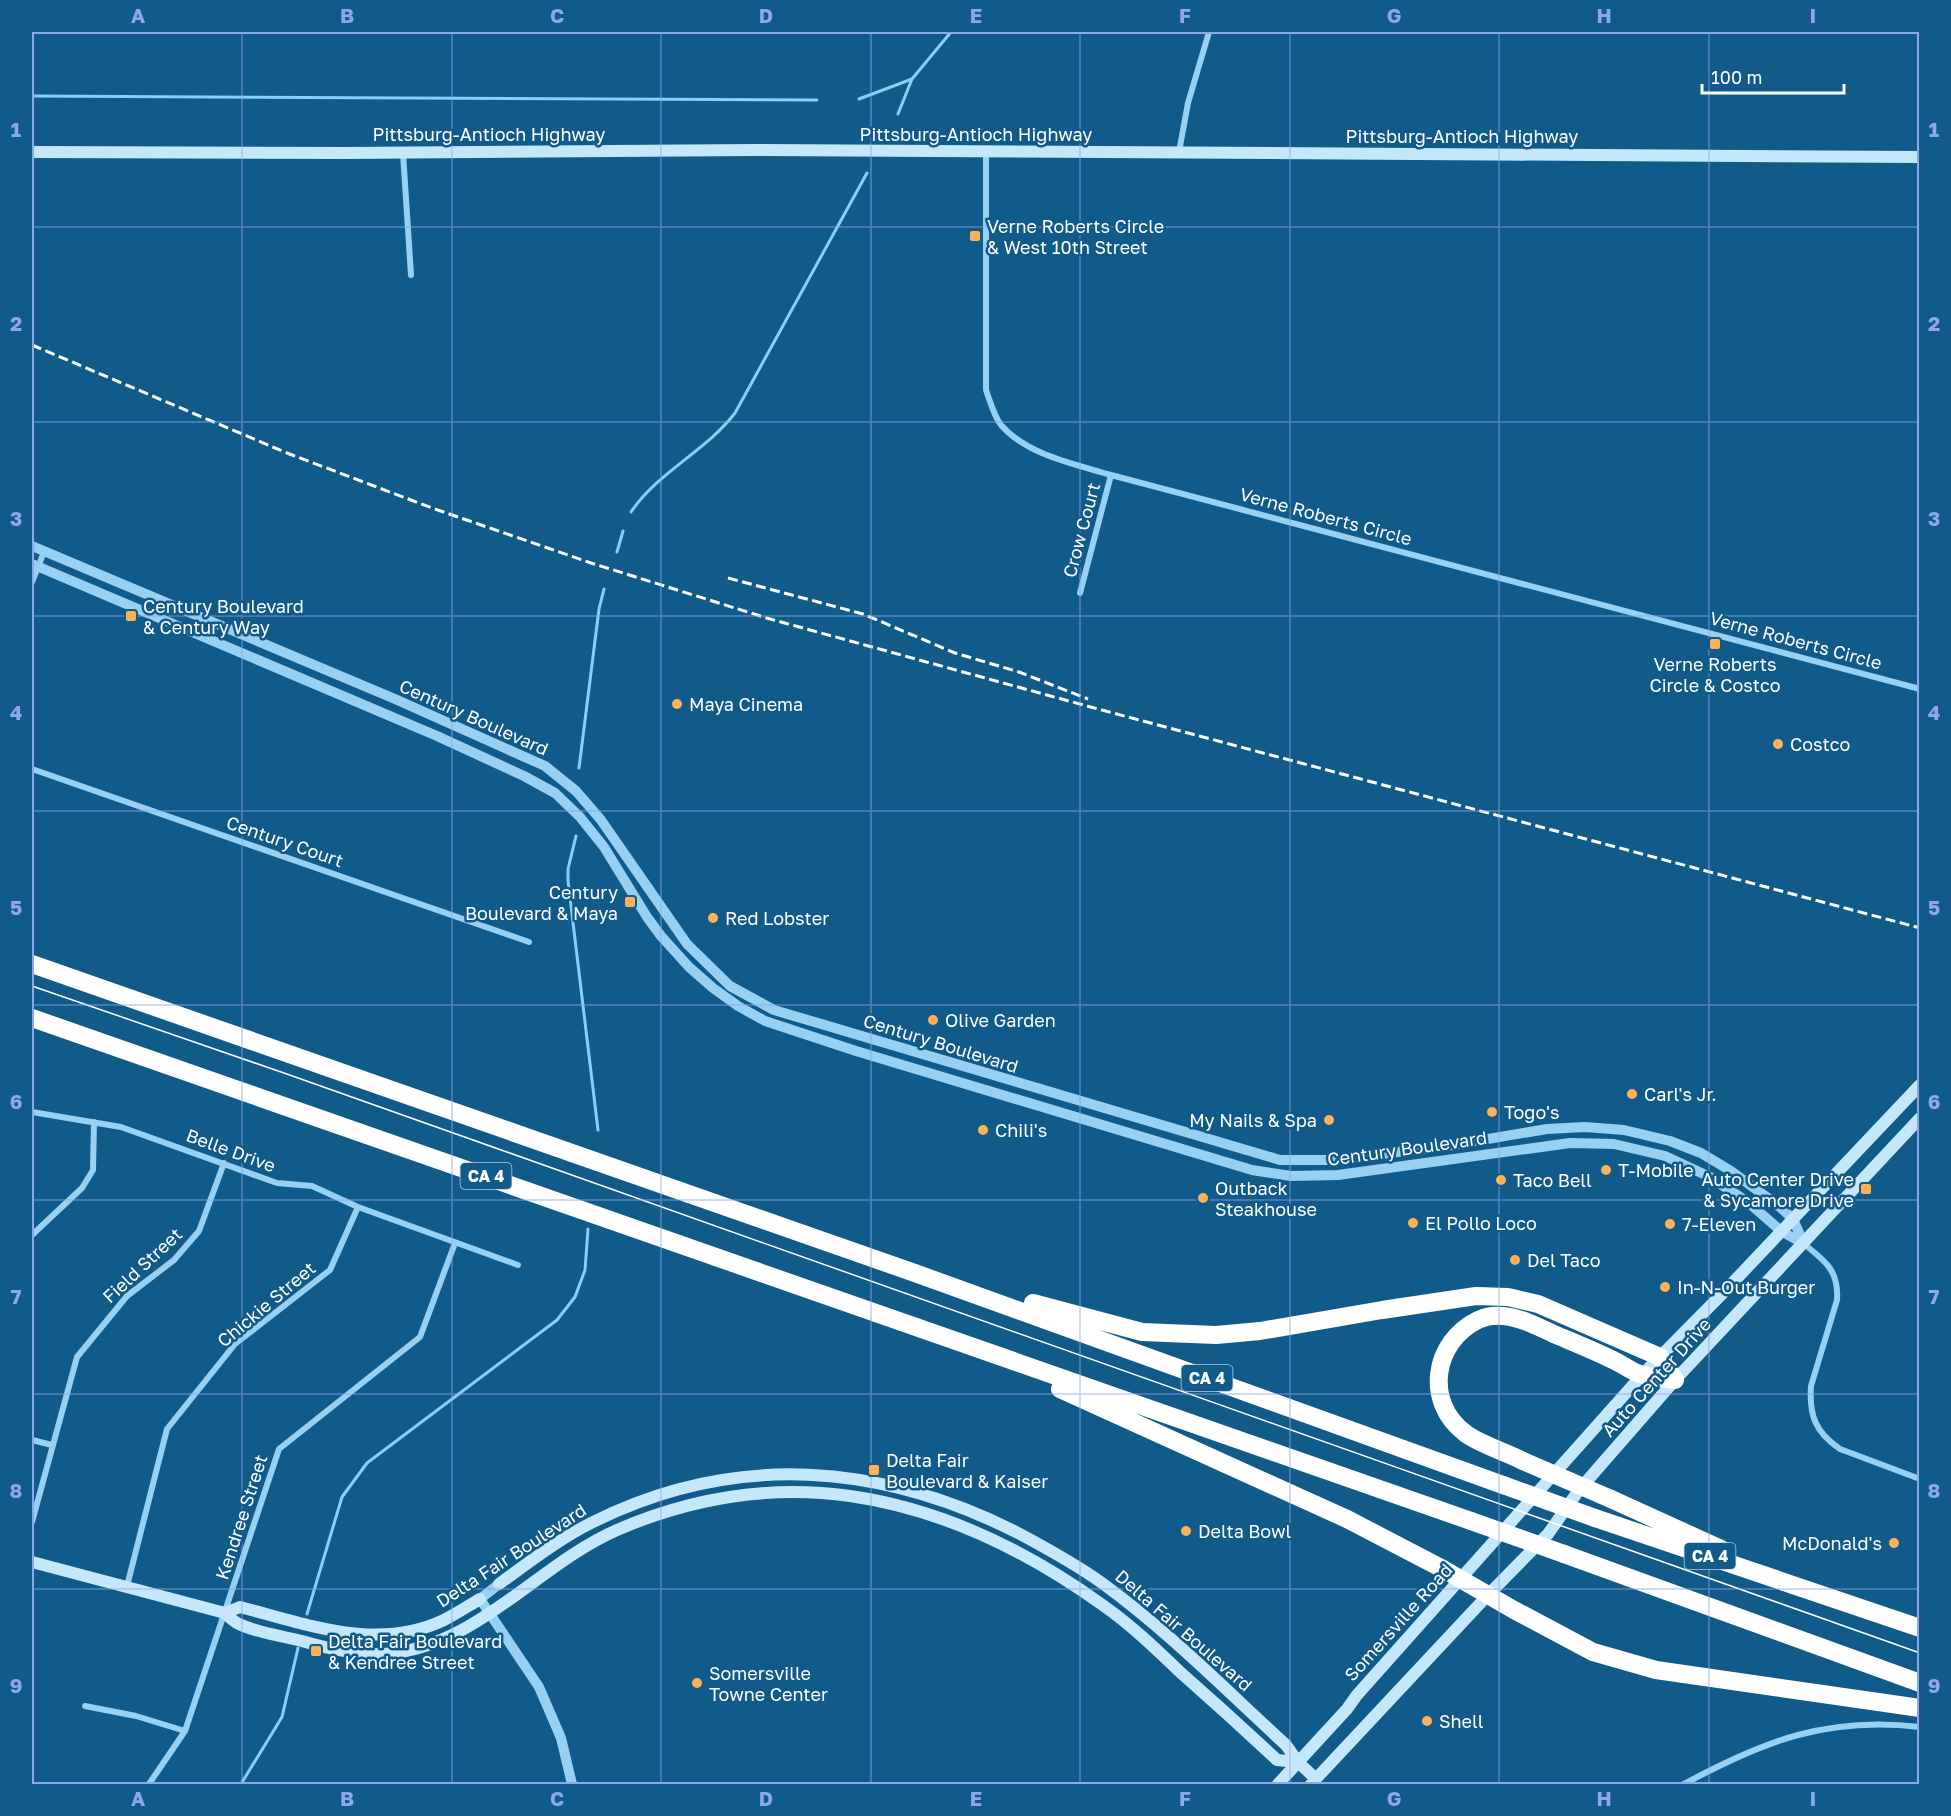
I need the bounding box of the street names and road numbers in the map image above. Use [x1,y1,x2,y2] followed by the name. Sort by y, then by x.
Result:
[373,123,605,145] street label: Pittsburg-Antioch Highway
[860,123,1092,145] street label: Pittsburg-Antioch Highway
[1346,125,1578,147] street label: Pittsburg-Antioch Highway
[1058,480,1104,580] street label: Crow Court
[1238,482,1414,550] street label: Verne Roberts Circle
[1708,606,1884,674] street label: Verne Roberts Circle
[396,674,552,760] street label: Century Boulevard
[224,811,346,871] street label: Century Court
[861,1009,1021,1077] street label: Century Boulevard
[183,1124,279,1176] street label: Belle Drive
[1326,1126,1488,1170] street label: Century Boulevard
[460,1163,512,1189] road number: CA 4
[98,1223,186,1307] street label: Field Street
[213,1257,319,1351] street label: Chickie Street
[1597,1313,1715,1441] street label: Auto Center Drive
[1182,1365,1232,1391] road number: CA 4
[210,1452,272,1582] street label: Kendree Street
[432,1498,590,1612] street label: Delta Fair Boulevard
[1684,1543,1736,1569] road number: CA 4
[1339,1559,1457,1685] street label: Somersville Road
[1111,1565,1257,1695] street label: Delta Fair Boulevard

